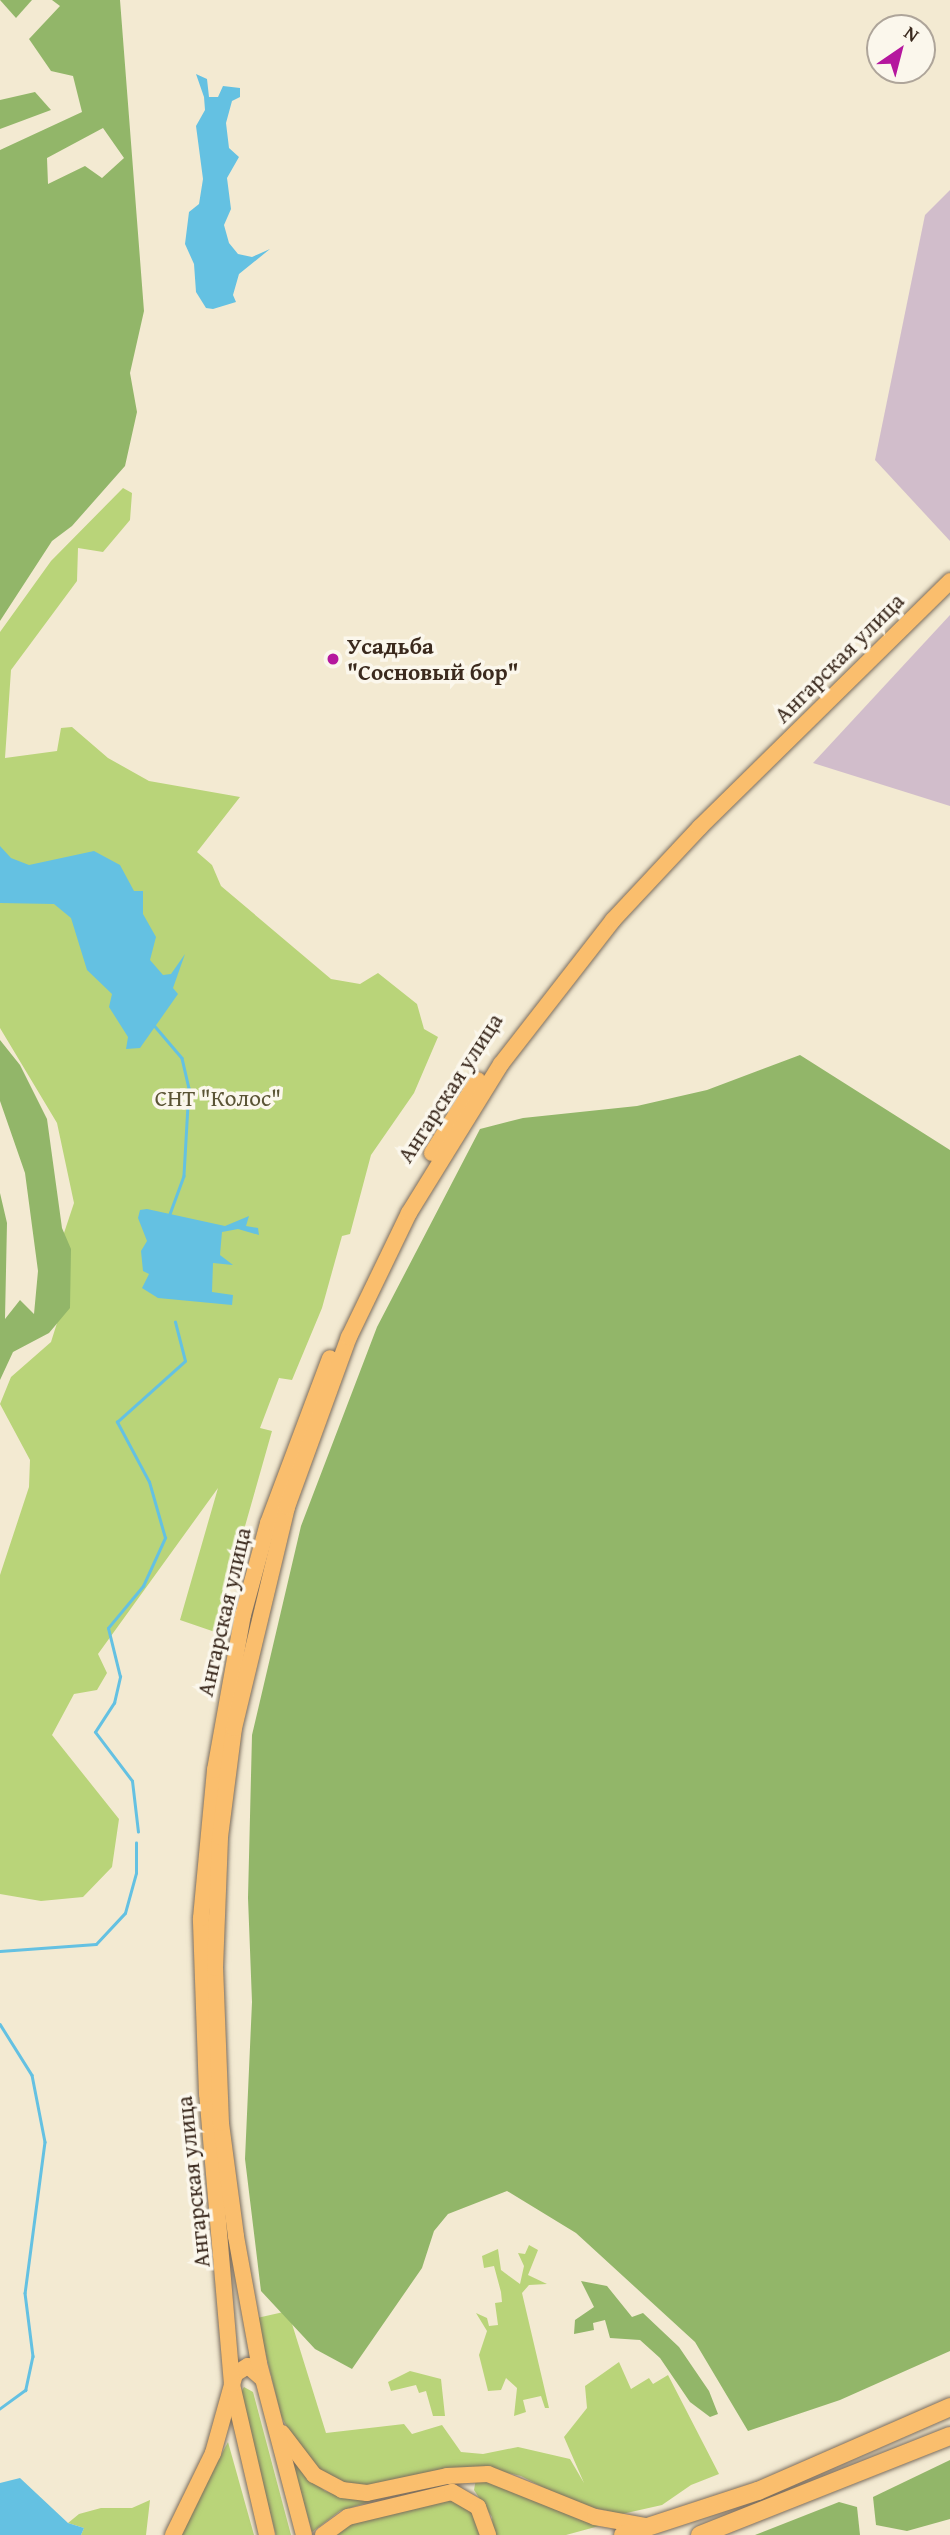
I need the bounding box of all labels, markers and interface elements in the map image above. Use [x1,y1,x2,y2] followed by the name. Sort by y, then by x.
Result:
[866,14,936,84] north arrow
[899,18,925,49] text: N
[768,587,910,729] street label: Ангарская улица
[347,632,519,686] place label: Усадьба "Сосновый бор"
[325,651,341,667] marker: Усадьба "Сосновый бор"
[391,1008,509,1168] street label: Ангарская улица
[155,1084,281,1112] park label: СНТ "Колос"
[191,1525,257,1699] street label: Ангарская улица
[170,2095,216,2269] street label: Ангарская улица

